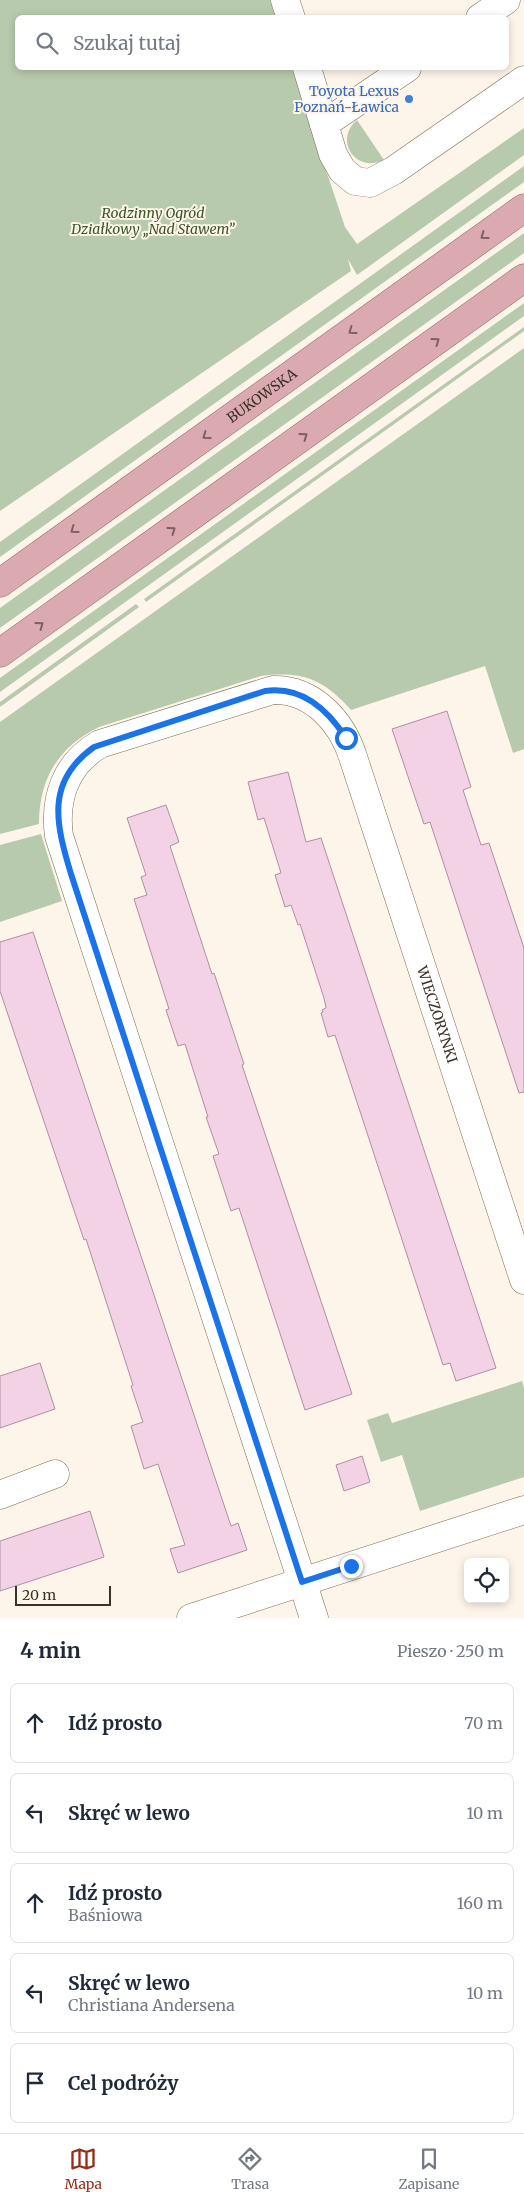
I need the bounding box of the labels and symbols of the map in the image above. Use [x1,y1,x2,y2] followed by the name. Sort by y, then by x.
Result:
[294,82,399,116] place label: Toyota Lexus Poznań-Ławica
[403,93,415,105] marker: Toyota Lexus Poznań-Ławica
[70,204,235,238] park label: Rodzinny Ogród Działkowy „Nad Stawem”
[480,230,490,239] one-way arrow
[348,325,358,334] one-way arrow
[430,338,440,347] one-way arrow
[223,364,301,427] street label: BUKOWSKA
[202,430,212,439] one-way arrow
[298,433,308,442] one-way arrow
[71,525,80,533] one-way arrow
[166,527,176,536] one-way arrow
[34,622,44,631] one-way arrow
[335,727,358,750] route start
[413,963,461,1065] street label: WIECZORYNKI
[340,1555,363,1578] route end
[15,1583,111,1606] scale bar

